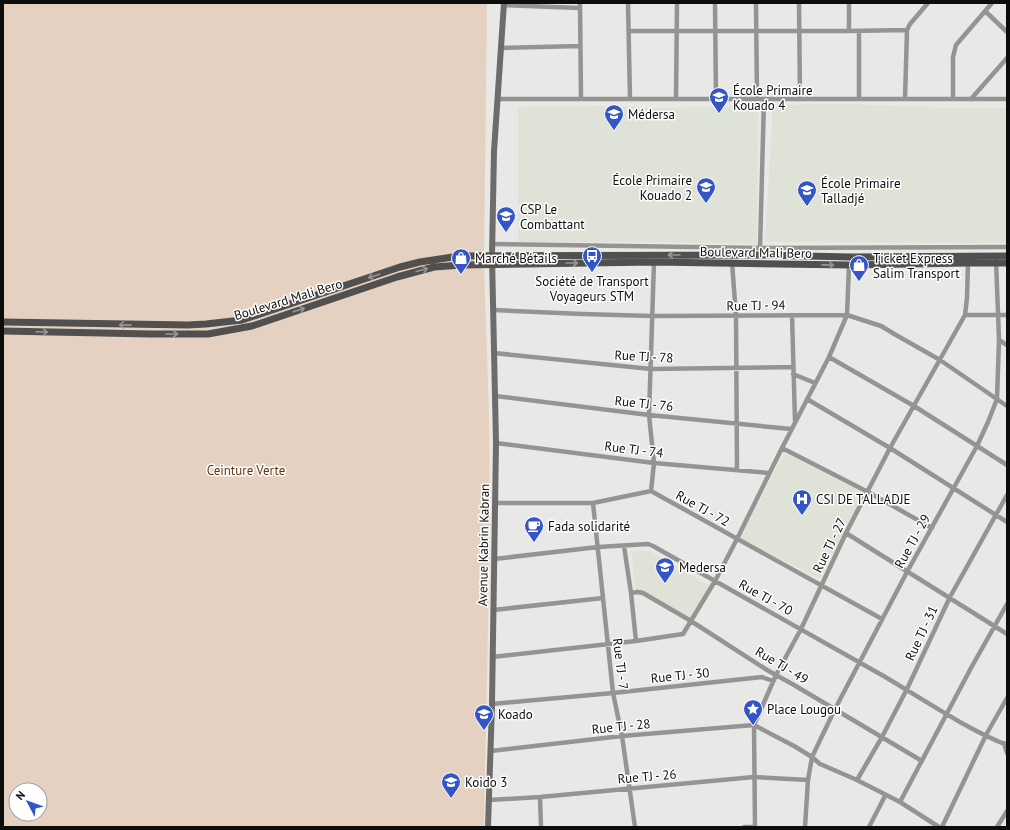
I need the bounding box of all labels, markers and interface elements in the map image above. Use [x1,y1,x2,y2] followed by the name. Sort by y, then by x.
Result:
[733,82,813,114] place label: École Primaire Kouado 4
[708,86,730,114] school or university icon: École Primaire Kouado 4
[603,103,625,131] school or university icon: Médersa
[628,106,675,123] place label: Médersa
[612,172,692,204] place label: École Primaire Kouado 2
[821,175,901,207] place label: École Primaire Talladjé
[695,176,717,204] school or university icon: École Primaire Kouado 2
[796,179,818,207] school or university icon: École Primaire Talladjé
[520,201,585,233] place label: CSP Le Combattant
[495,205,517,233] school or university icon: CSP Le Combattant
[700,243,812,262] street label: Boulevard Mali Bero
[581,245,603,273] bus stop icon: Société de Transport Voyageurs STM
[450,247,472,275] shop icon: Marché Bétails
[475,250,557,267] place label: Marché Bétails
[873,250,960,282] place label: Ticket Express Salim Transport
[668,251,681,259] one-way arrow
[848,254,870,282] shop icon: Ticket Express Salim Transport
[565,259,578,267] one-way arrow
[821,261,834,269] one-way arrow
[416,266,429,274] one-way arrow
[368,272,380,280] one-way arrow
[535,273,649,305] place label: Société de Transport Voyageurs STM
[232,275,344,324] street label: Boulevard Mali Bero
[726,296,786,315] street label: Rue TJ - 94
[292,306,304,314] one-way arrow
[119,321,132,329] one-way arrow
[35,329,48,336] one-way arrow
[165,330,178,338] one-way arrow
[614,346,674,367] street label: Rue TJ - 78
[614,392,674,415] street label: Rue TJ - 76
[604,437,664,462] street label: Rue TJ - 74
[207,462,285,479] park label: Ceinture Verte
[474,484,493,606] street label: Avenue Kabrin Kabran
[673,487,733,530] street label: Rue TJ - 72
[791,488,813,516] hospital icon: CSI DE TALLADJE
[816,491,910,508] place label: CSI DE TALLADJE
[891,511,934,571] street label: Rue TJ - 29
[523,515,545,543] cafe icon: Fada solidarité
[809,515,850,575] street label: Rue TJ - 27
[548,518,630,535] place label: Fada solidarité
[654,556,676,584] school or university icon: Medersa
[679,559,726,576] place label: Medersa
[736,576,796,619] street label: Rue TJ - 70
[901,603,942,664] street label: Rue TJ - 31
[609,637,632,691] street label: Rue TJ - 7
[752,643,811,688] street label: Rue TJ - 49
[650,664,710,687] street label: Rue TJ - 30
[742,698,764,726] place icon: Place Lougou
[767,701,841,718] place label: Place Lougou
[473,703,495,731] school or university icon: Koado
[498,706,533,723] place label: Koado
[591,715,651,738] street label: Rue TJ - 28
[617,765,677,788] street label: Rue TJ - 26
[440,771,462,799] school or university icon: Koido 3
[465,774,507,791] place label: Koido 3
[8,782,48,822] north arrow
[13,788,28,803] text: N

